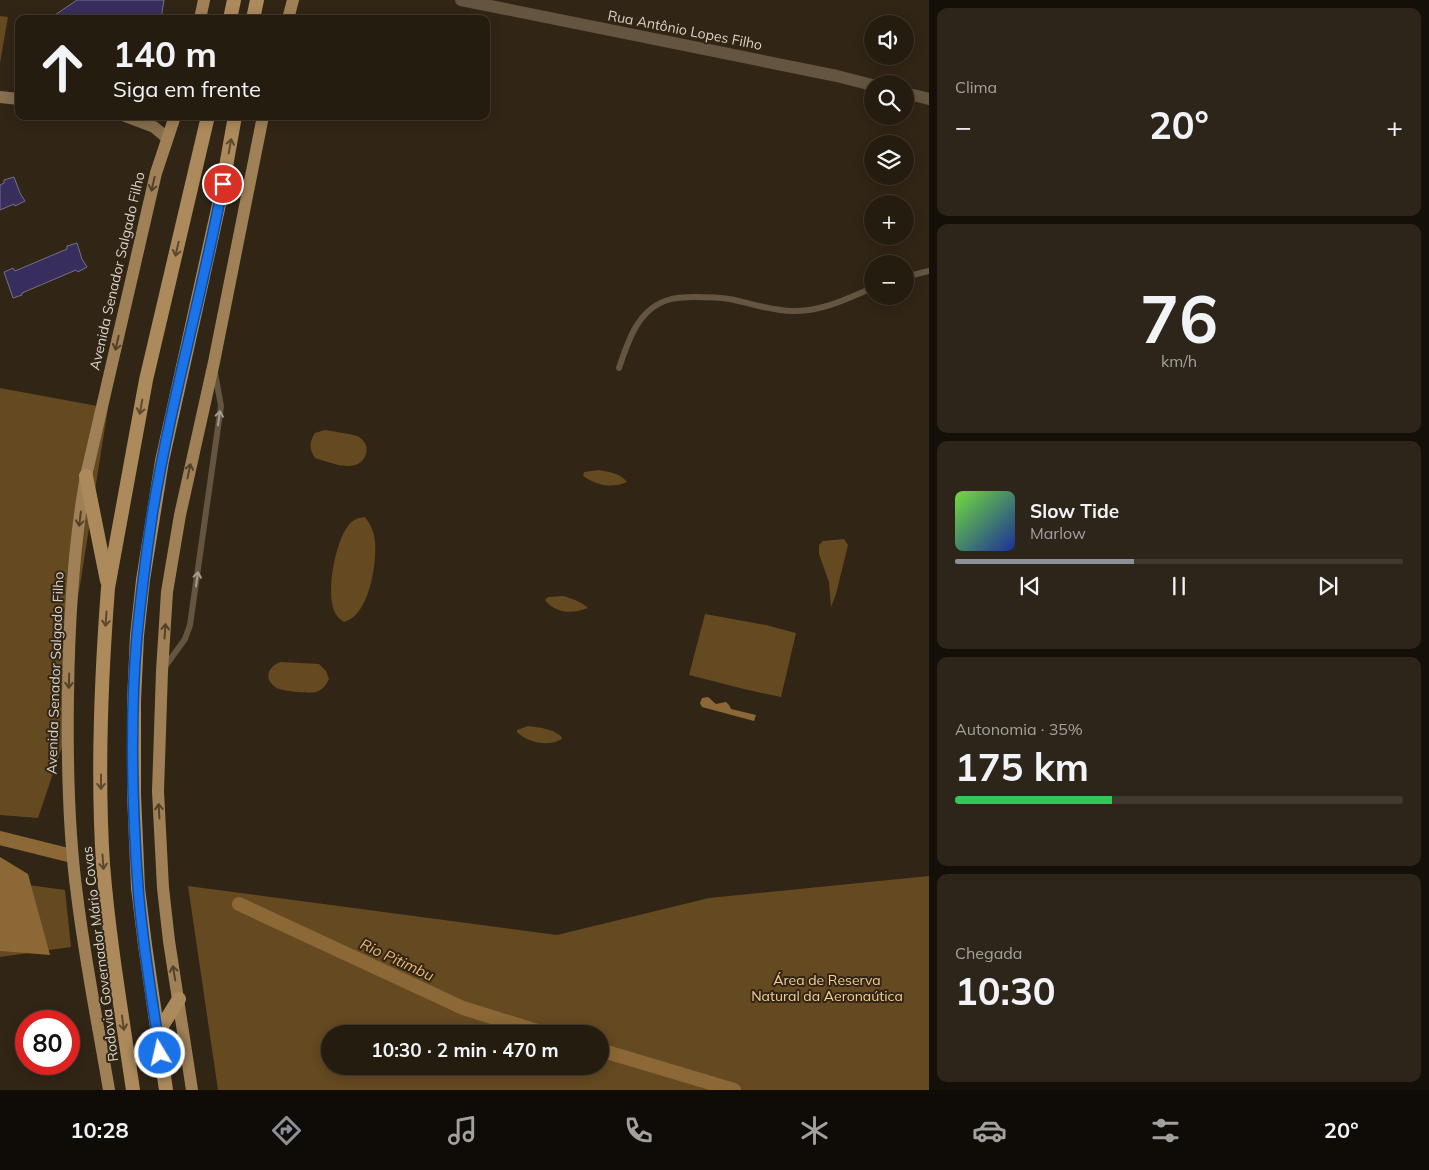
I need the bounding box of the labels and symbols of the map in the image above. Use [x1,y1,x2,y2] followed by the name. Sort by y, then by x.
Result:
[606,6,764,54] street label: Rua Antônio Lopes Filho
[225,138,235,154] one-way arrow
[202,163,244,205] pin
[85,170,149,372] street label: Avenida Senador Salgado Filho
[148,176,157,192] one-way arrow
[172,241,181,257] one-way arrow
[112,334,121,350] one-way arrow
[136,399,145,415] one-way arrow
[214,410,224,426] one-way arrow
[185,463,194,479] one-way arrow
[74,510,84,526] one-way arrow
[42,571,68,775] street label: Avenida Senador Salgado Filho
[192,571,202,587] one-way arrow
[101,611,110,627] one-way arrow
[160,623,169,639] one-way arrow
[64,672,73,688] one-way arrow
[96,774,106,790] one-way arrow
[154,803,163,819] one-way arrow
[78,845,122,1063] street label: Rodovia Governador Mário Covas
[99,854,108,870] one-way arrow
[357,934,438,985] water label: Rio Pitimbu
[169,965,179,981] one-way arrow
[751,971,903,1005] park label: Área de Reserva Natural da Aeronaútica
[15,1010,80,1075] speed limit sign: 80
[119,1015,129,1031] one-way arrow
[133,1026,185,1078] position arrow

